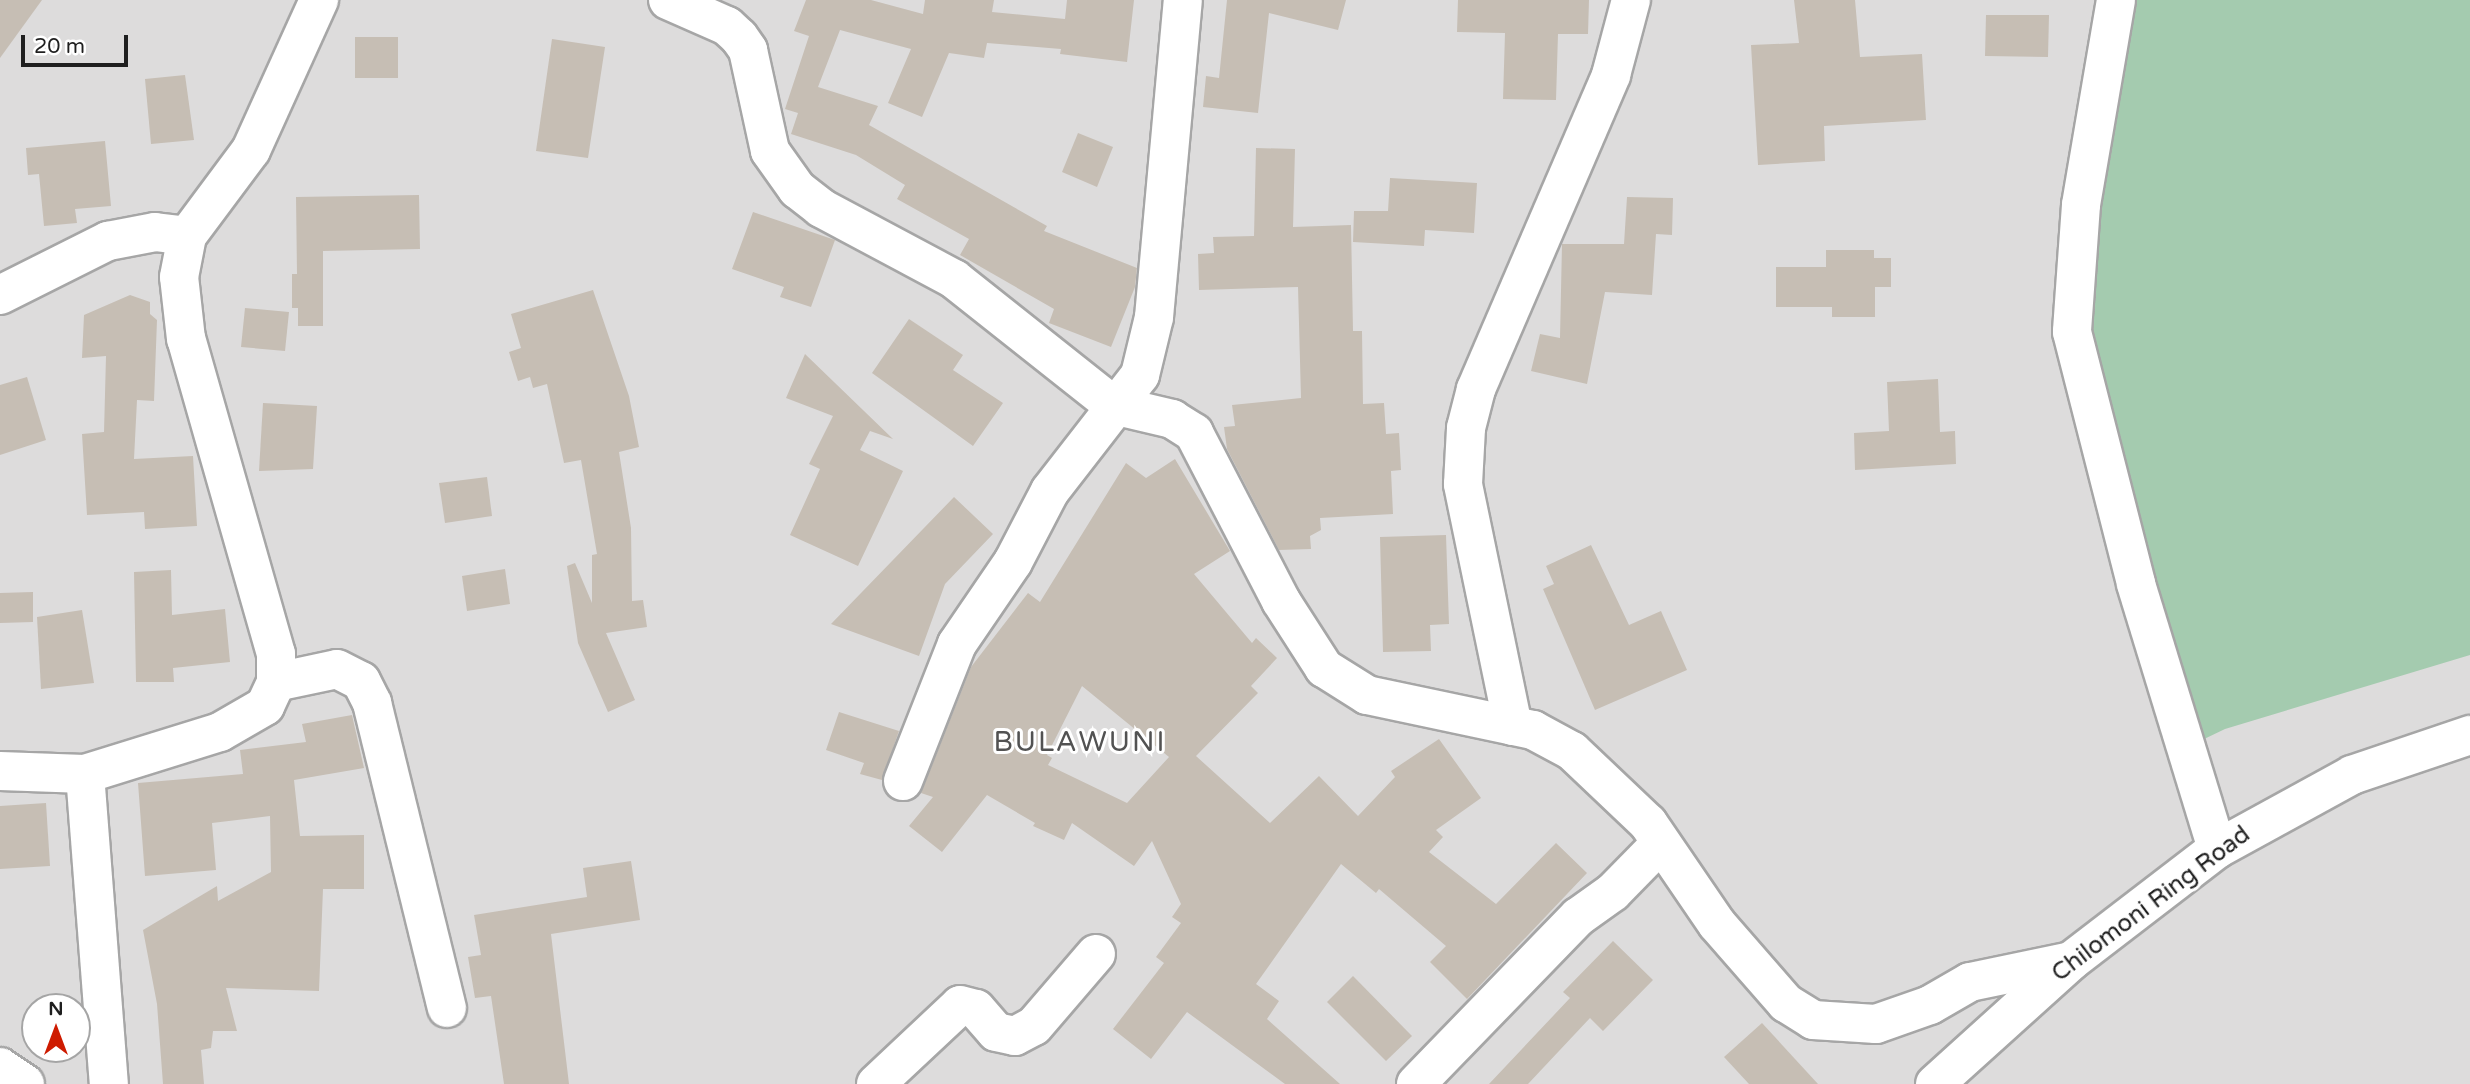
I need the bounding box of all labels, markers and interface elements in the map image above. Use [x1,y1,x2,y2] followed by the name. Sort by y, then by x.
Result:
[24,21,131,65] scale bar
[34,34,85,59] text: 20 m
[994,725,1166,759] district label: BULAWUNI
[2046,820,2256,988] street label: Chilomoni Ring Road
[21,993,91,1063] north arrow
[48,998,64,1020] text: N

